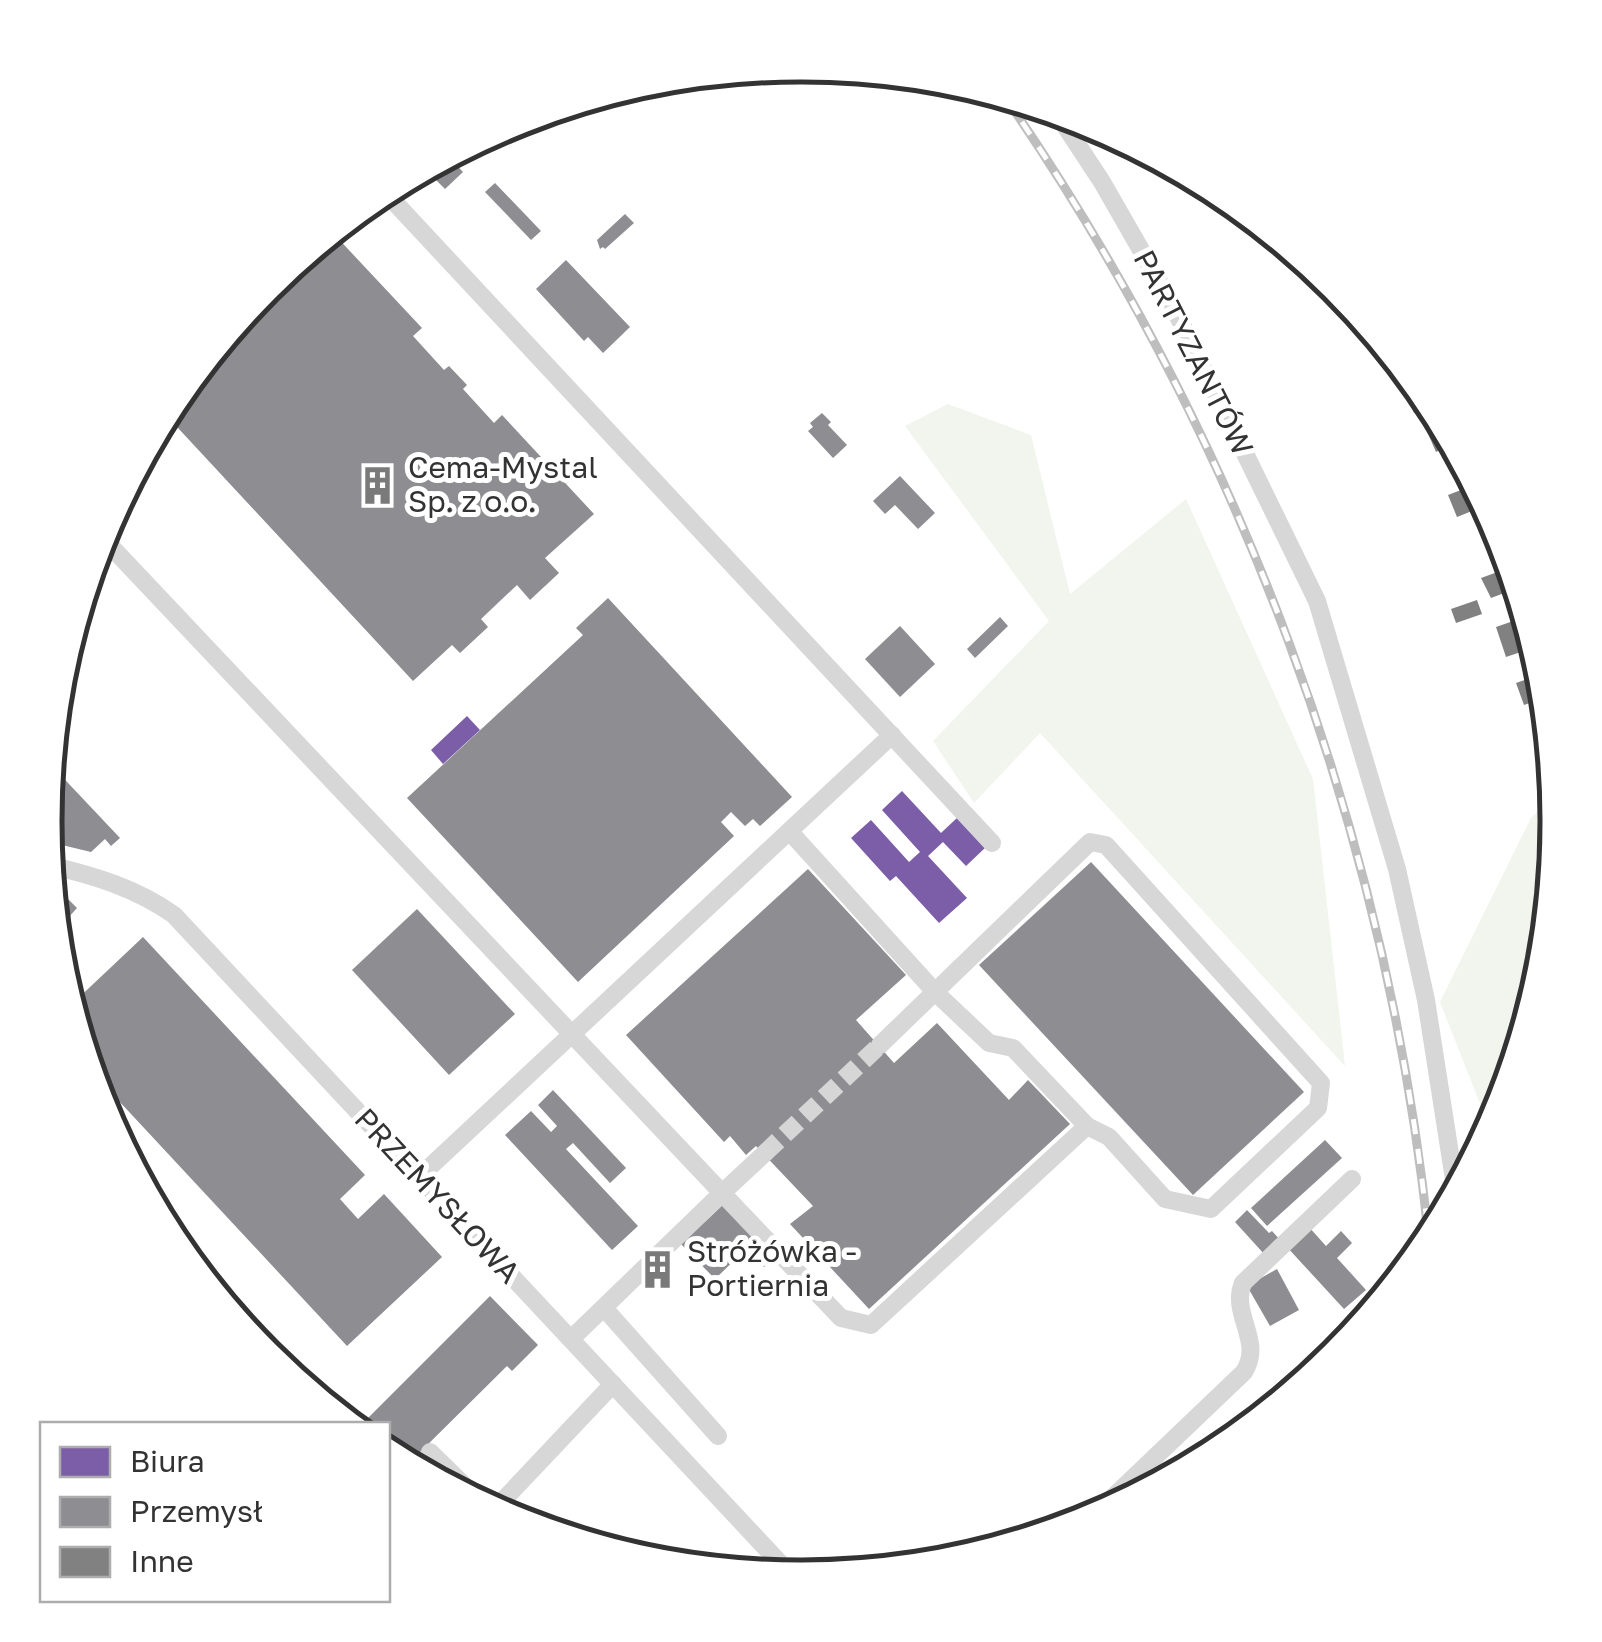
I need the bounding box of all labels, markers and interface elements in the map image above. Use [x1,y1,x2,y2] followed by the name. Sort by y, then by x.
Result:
[1127,244,1261,461] street label: PARTYZANTÓW
[408,449,598,519] place label: Cema-Mystal Sp. z o.o.
[357,464,399,506] building icon: Cema-Mystal Sp. z o.o.
[348,1100,528,1290] street label: PRZEMYSŁOWA
[687,1233,857,1303] place label: Stróżówka - Portiernia
[636,1248,678,1290] building icon: Stróżówka - Portiernia
[40,1422,390,1602] legend
[130,1443,205,1479] text: Biura
[130,1493,263,1529] text: Przemysł
[130,1543,194,1579] text: Inne

